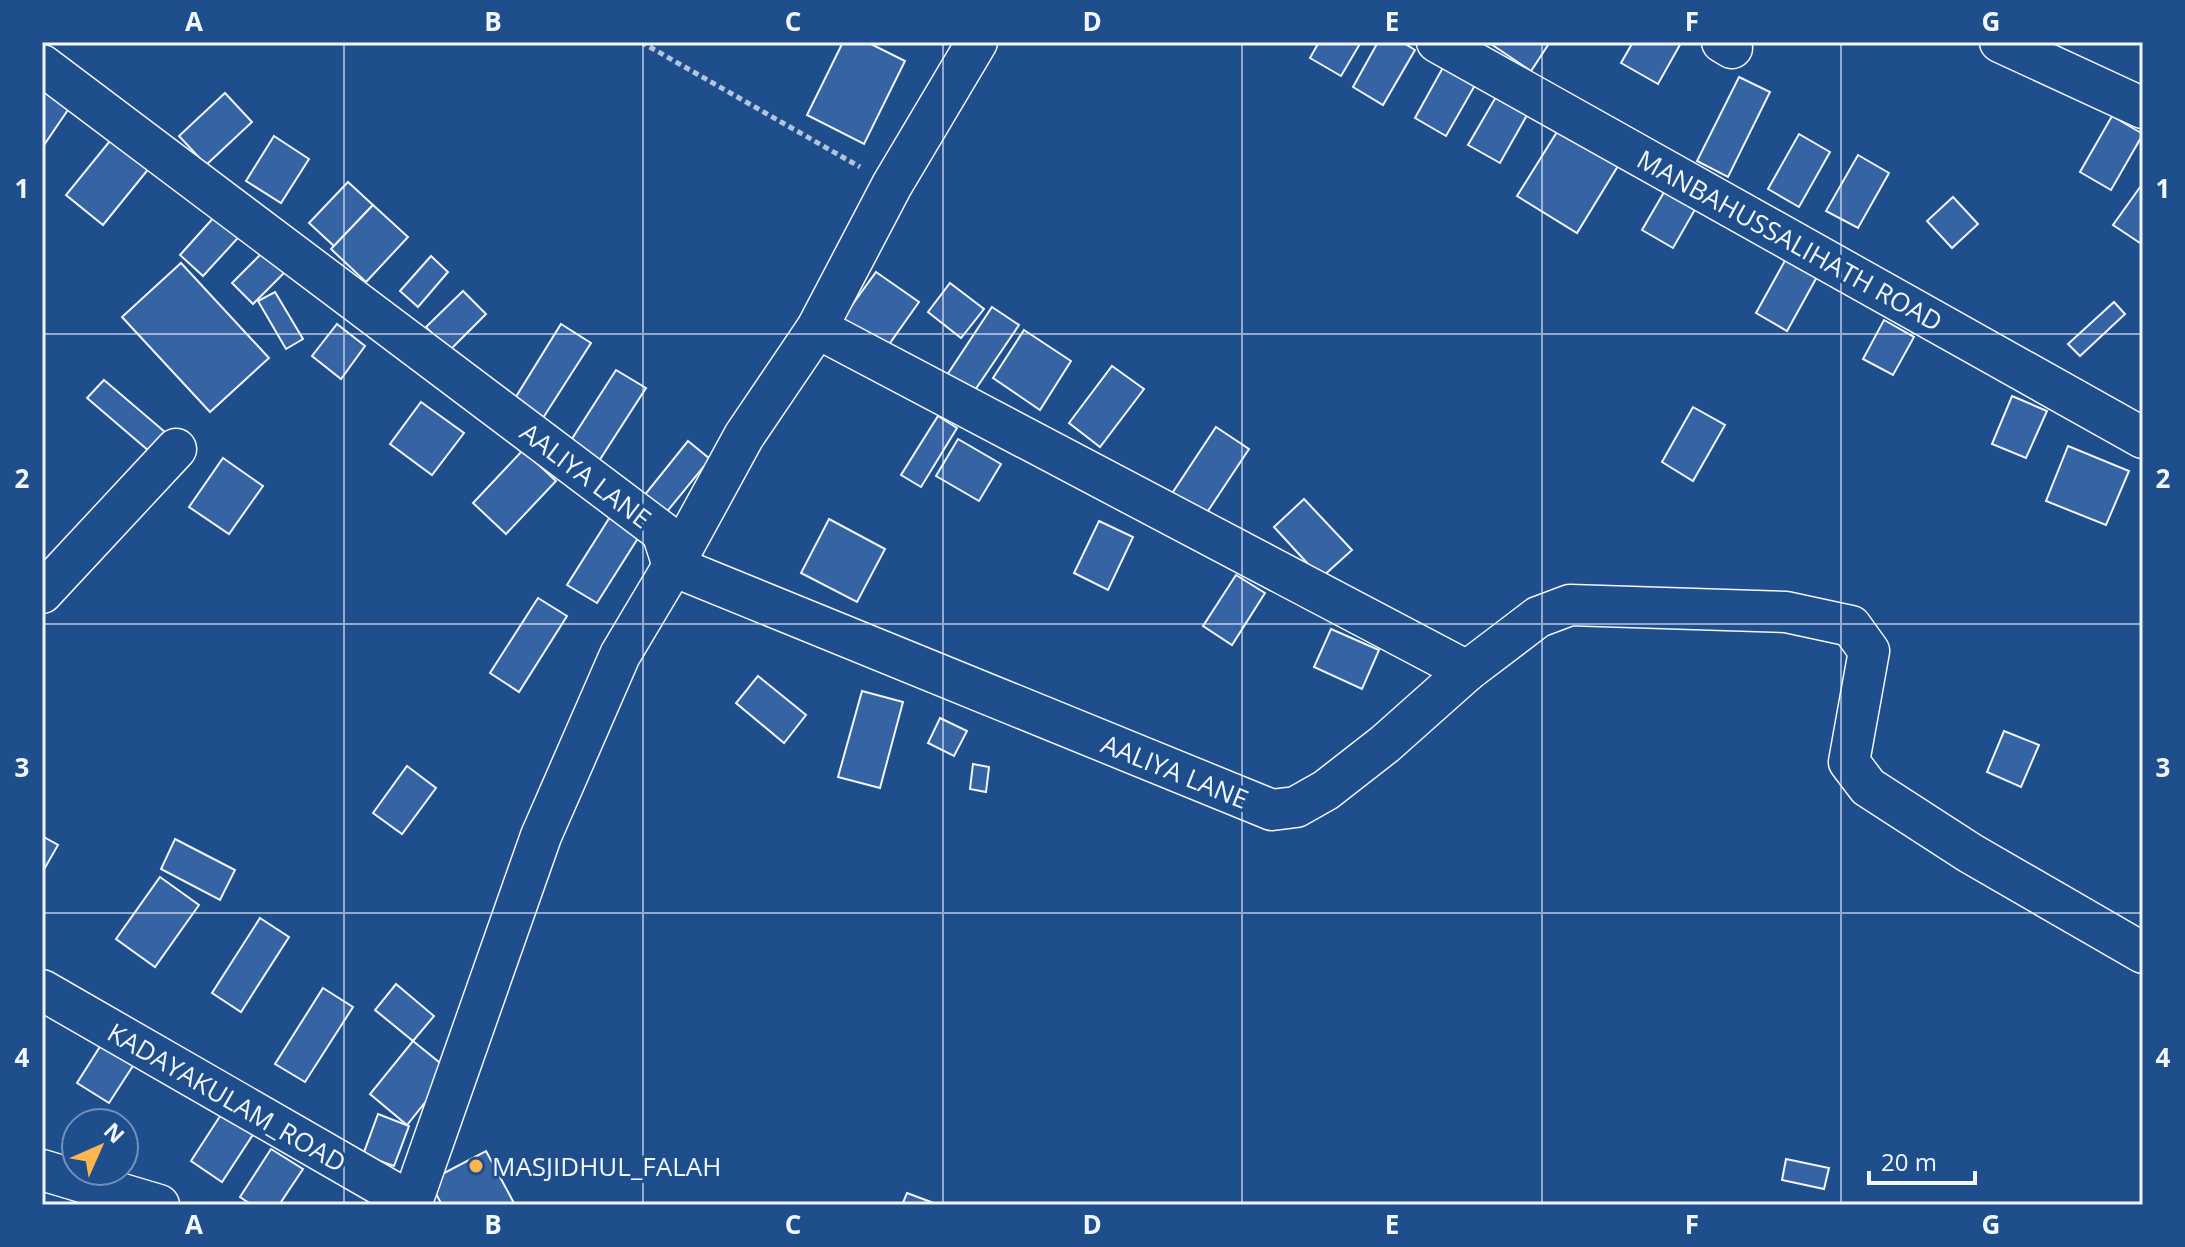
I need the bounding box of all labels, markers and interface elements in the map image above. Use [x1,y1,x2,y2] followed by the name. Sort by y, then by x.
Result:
[185,3,203,39] text: A
[484,3,502,39] text: B
[785,3,801,39] text: C
[1082,3,1102,39] text: D
[1385,3,1399,39] text: E
[1685,3,1699,39] text: F
[1982,3,2000,39] text: G
[1631,141,1949,339] street label: MANBAHUSSALIHATH ROAD
[15,170,29,206] text: 1
[2156,170,2170,206] text: 1
[513,414,659,536] street label: AALIYA LANE
[15,460,30,496] text: 2
[2156,460,2171,496] text: 2
[1096,725,1254,817] street label: AALIYA LANE
[15,749,29,785] text: 3
[2156,749,2170,785] text: 3
[101,1014,353,1180] street label: KADAYAKULAM_ROAD
[15,1039,30,1075] text: 4
[2156,1039,2171,1075] text: 4
[60,1107,140,1187] north arrow
[98,1115,132,1149] text: N
[1869,1135,1975,1185] scale bar
[1881,1145,1937,1178] text: 20 m
[492,1148,721,1184] place label: MASJIDHUL_FALAH
[467,1157,485,1175] marker: MASJIDHUL_FALAH
[185,1206,203,1242] text: A
[484,1206,502,1242] text: B
[785,1206,801,1242] text: C
[1082,1206,1102,1242] text: D
[1385,1206,1399,1242] text: E
[1685,1206,1699,1242] text: F
[1982,1206,2000,1242] text: G

